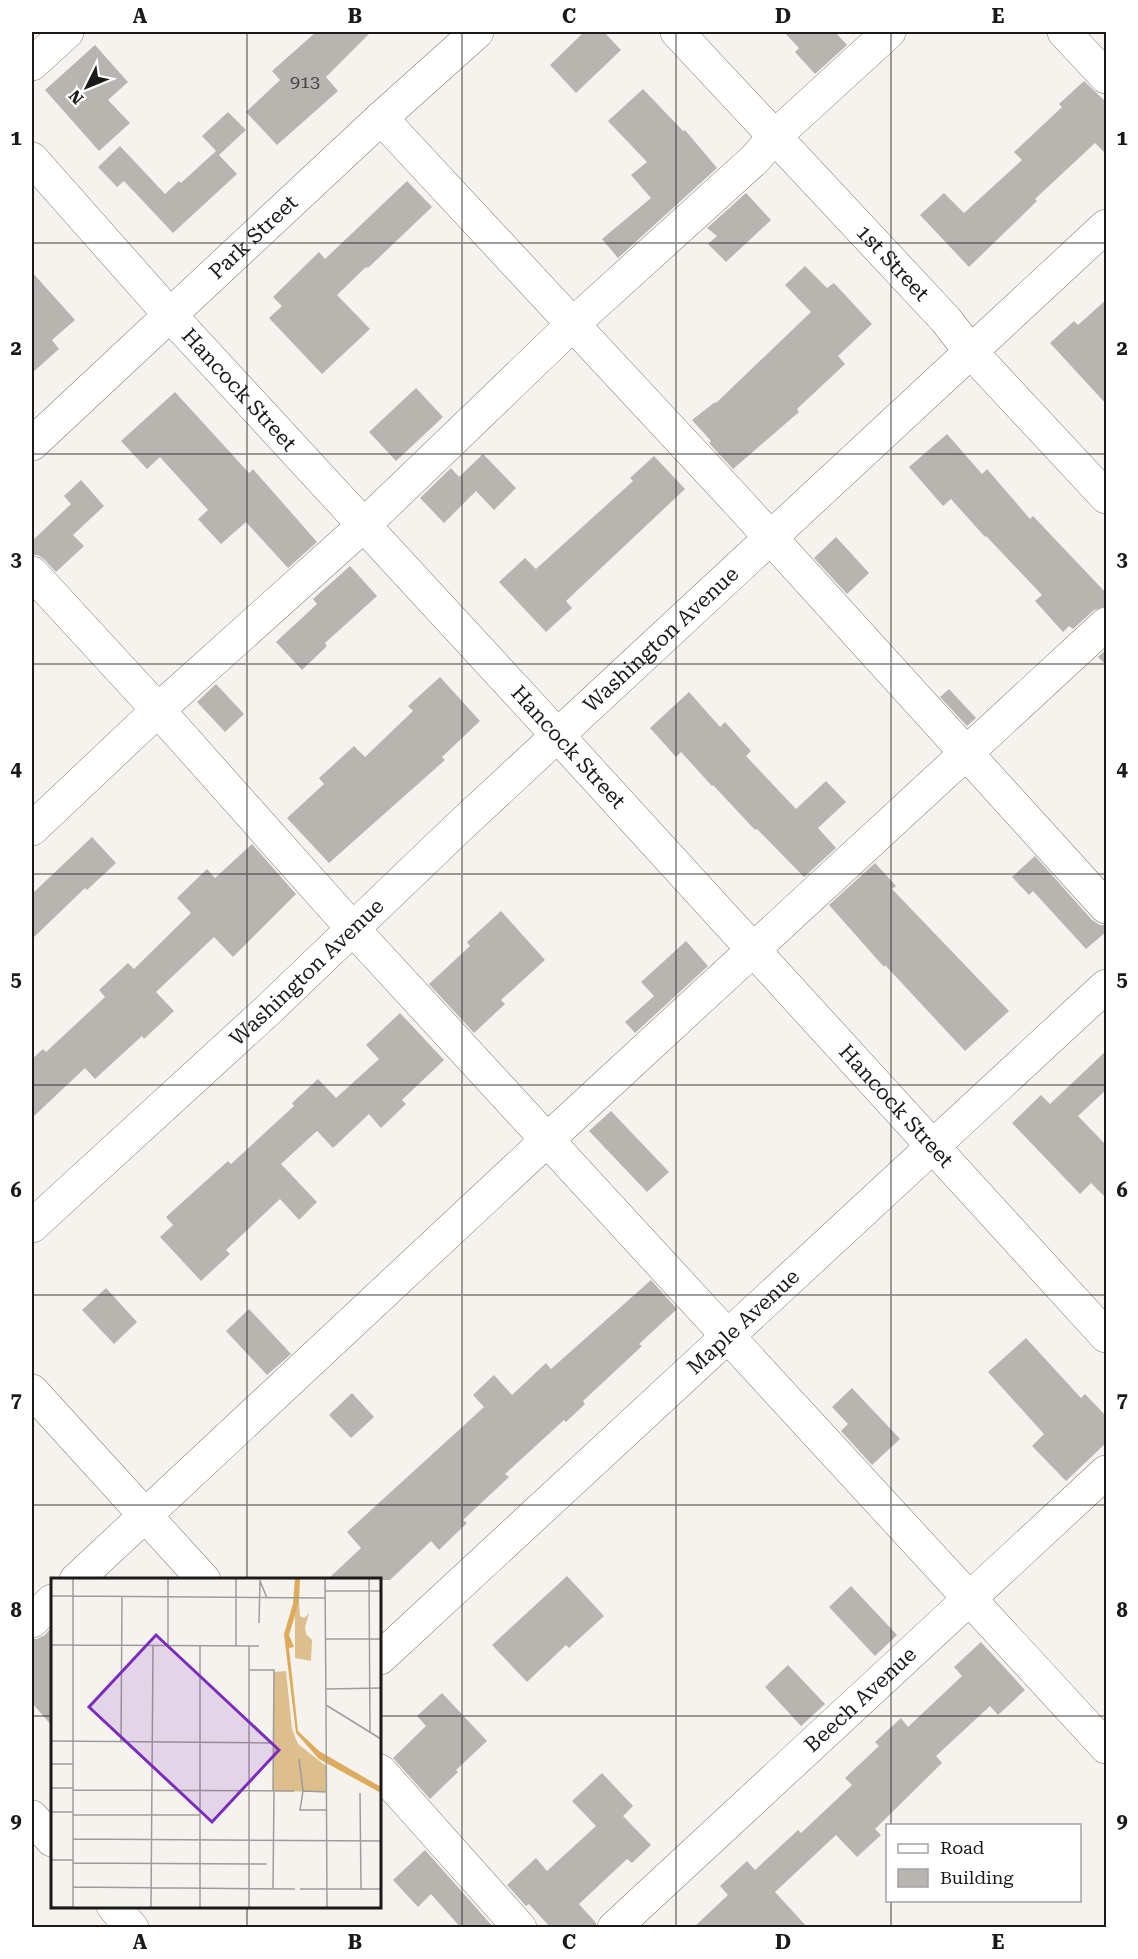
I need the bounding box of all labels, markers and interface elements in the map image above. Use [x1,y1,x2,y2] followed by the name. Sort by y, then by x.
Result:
[133,4,148,28] text: A
[348,4,362,28] text: B
[562,4,576,28] text: C
[775,4,791,28] text: D
[992,4,1005,28] text: E
[57,57,117,117] north arrow
[290,71,320,92] house number: 913
[65,86,88,108] text: N
[10,126,22,150] text: 1
[1116,126,1128,150] text: 1
[204,190,303,284] street label: Park Street
[851,220,934,306] street label: 1st Street
[177,324,301,456] street label: Hancock Street
[10,336,22,360] text: 2
[1116,336,1128,360] text: 2
[10,547,22,571] text: 3
[1116,547,1128,571] text: 3
[578,562,743,717] street label: Washington Avenue
[506,681,630,814] street label: Hancock Street
[10,757,22,781] text: 4
[1116,757,1128,781] text: 4
[225,894,388,1051] street label: Washington Avenue
[10,967,22,991] text: 5
[1116,967,1128,991] text: 5
[834,1040,958,1172] street label: Hancock Street
[10,1178,22,1202] text: 6
[1116,1178,1128,1202] text: 6
[682,1264,804,1379] street label: Maple Avenue
[10,1388,22,1412] text: 7
[1116,1388,1128,1412] text: 7
[51,1578,381,1908] inset map
[10,1598,22,1622] text: 8
[1116,1598,1128,1622] text: 8
[800,1642,921,1757] street label: Beech Avenue
[10,1809,22,1833] text: 9
[1116,1809,1128,1833] text: 9
[886,1824,1081,1902] legend
[940,1837,985,1858] text: Road
[940,1867,1014,1888] text: Building
[133,1930,148,1954] text: A
[348,1930,362,1954] text: B
[562,1930,576,1954] text: C
[775,1930,791,1954] text: D
[992,1930,1005,1954] text: E

